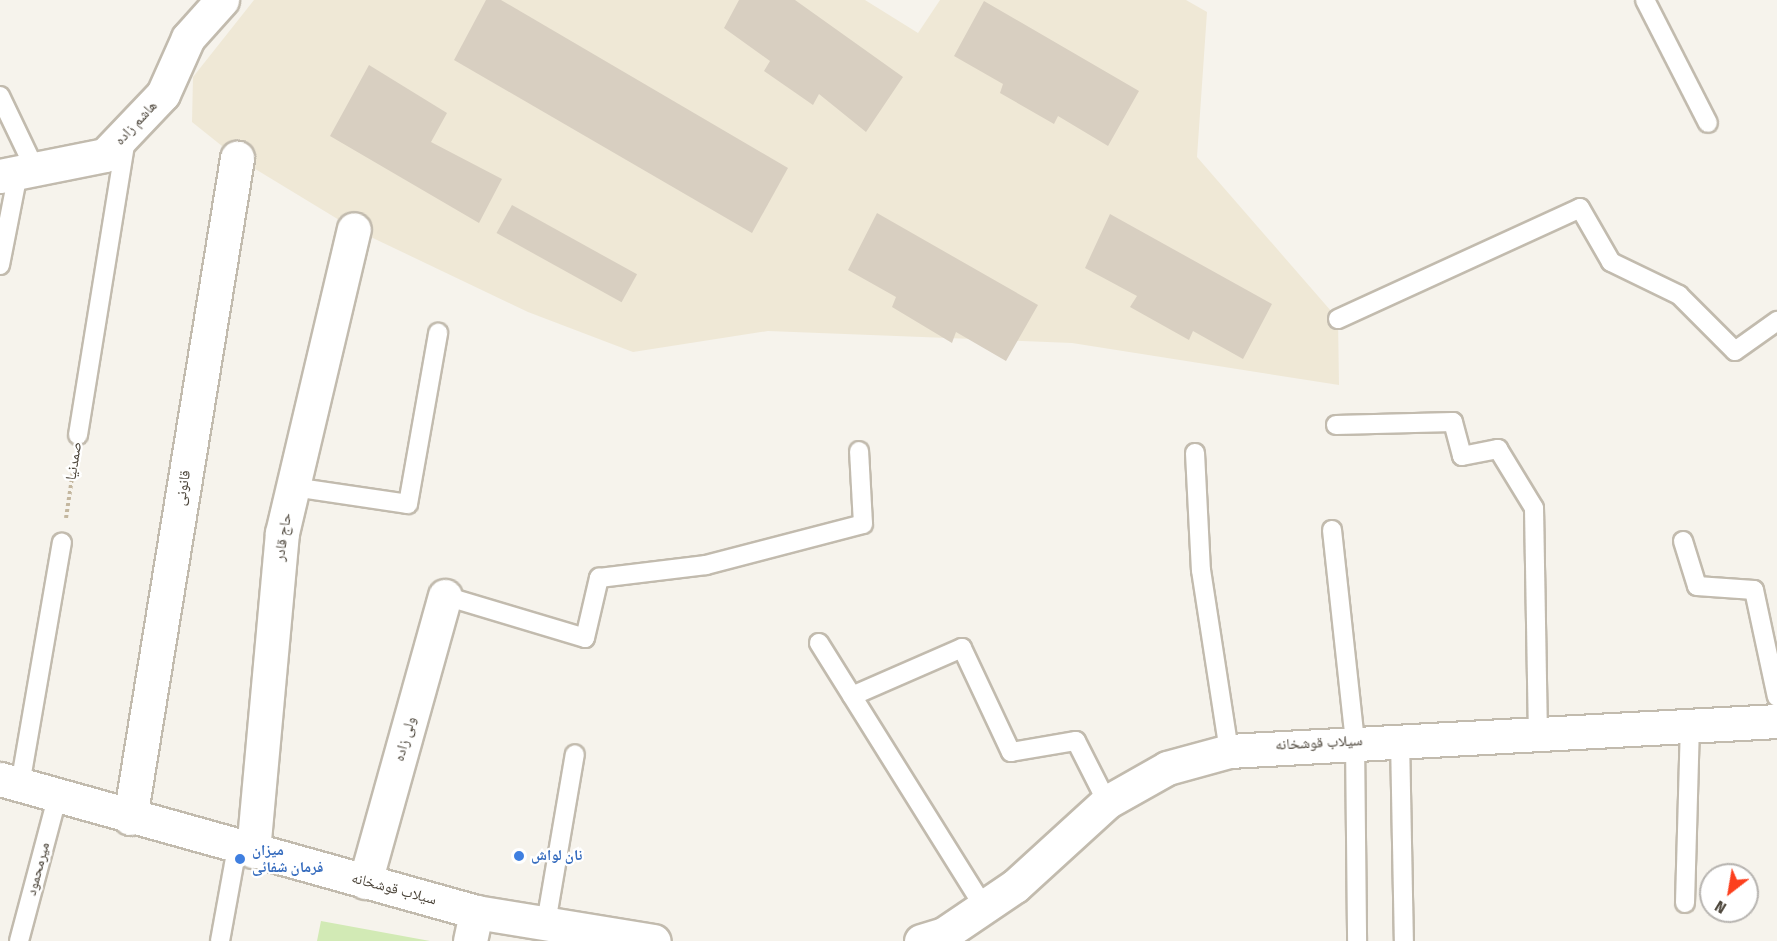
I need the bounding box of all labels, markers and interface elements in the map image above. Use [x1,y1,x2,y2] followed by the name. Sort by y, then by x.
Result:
[111,97,161,149] street label: هاشم زاده
[62,441,86,481] street label: صمدنیا
[171,469,195,507] street label: قانونی
[270,512,296,562] street label: حاج قادر
[390,715,420,763] street label: ولی زاده
[1275,732,1363,754] street label: سیلاب قوشخانه
[22,840,54,898] street label: میرمحمود
[252,841,323,876] place label: میزان فرمان شفائی
[531,847,582,865] place label: نان لواش
[512,849,526,863] marker: نان لواش
[233,852,247,866] marker: میزان فرمان شفائی
[1699,863,1759,923] north arrow
[349,869,439,909] street label: سیلاب قوشخانه
[1711,897,1730,918] text: N

